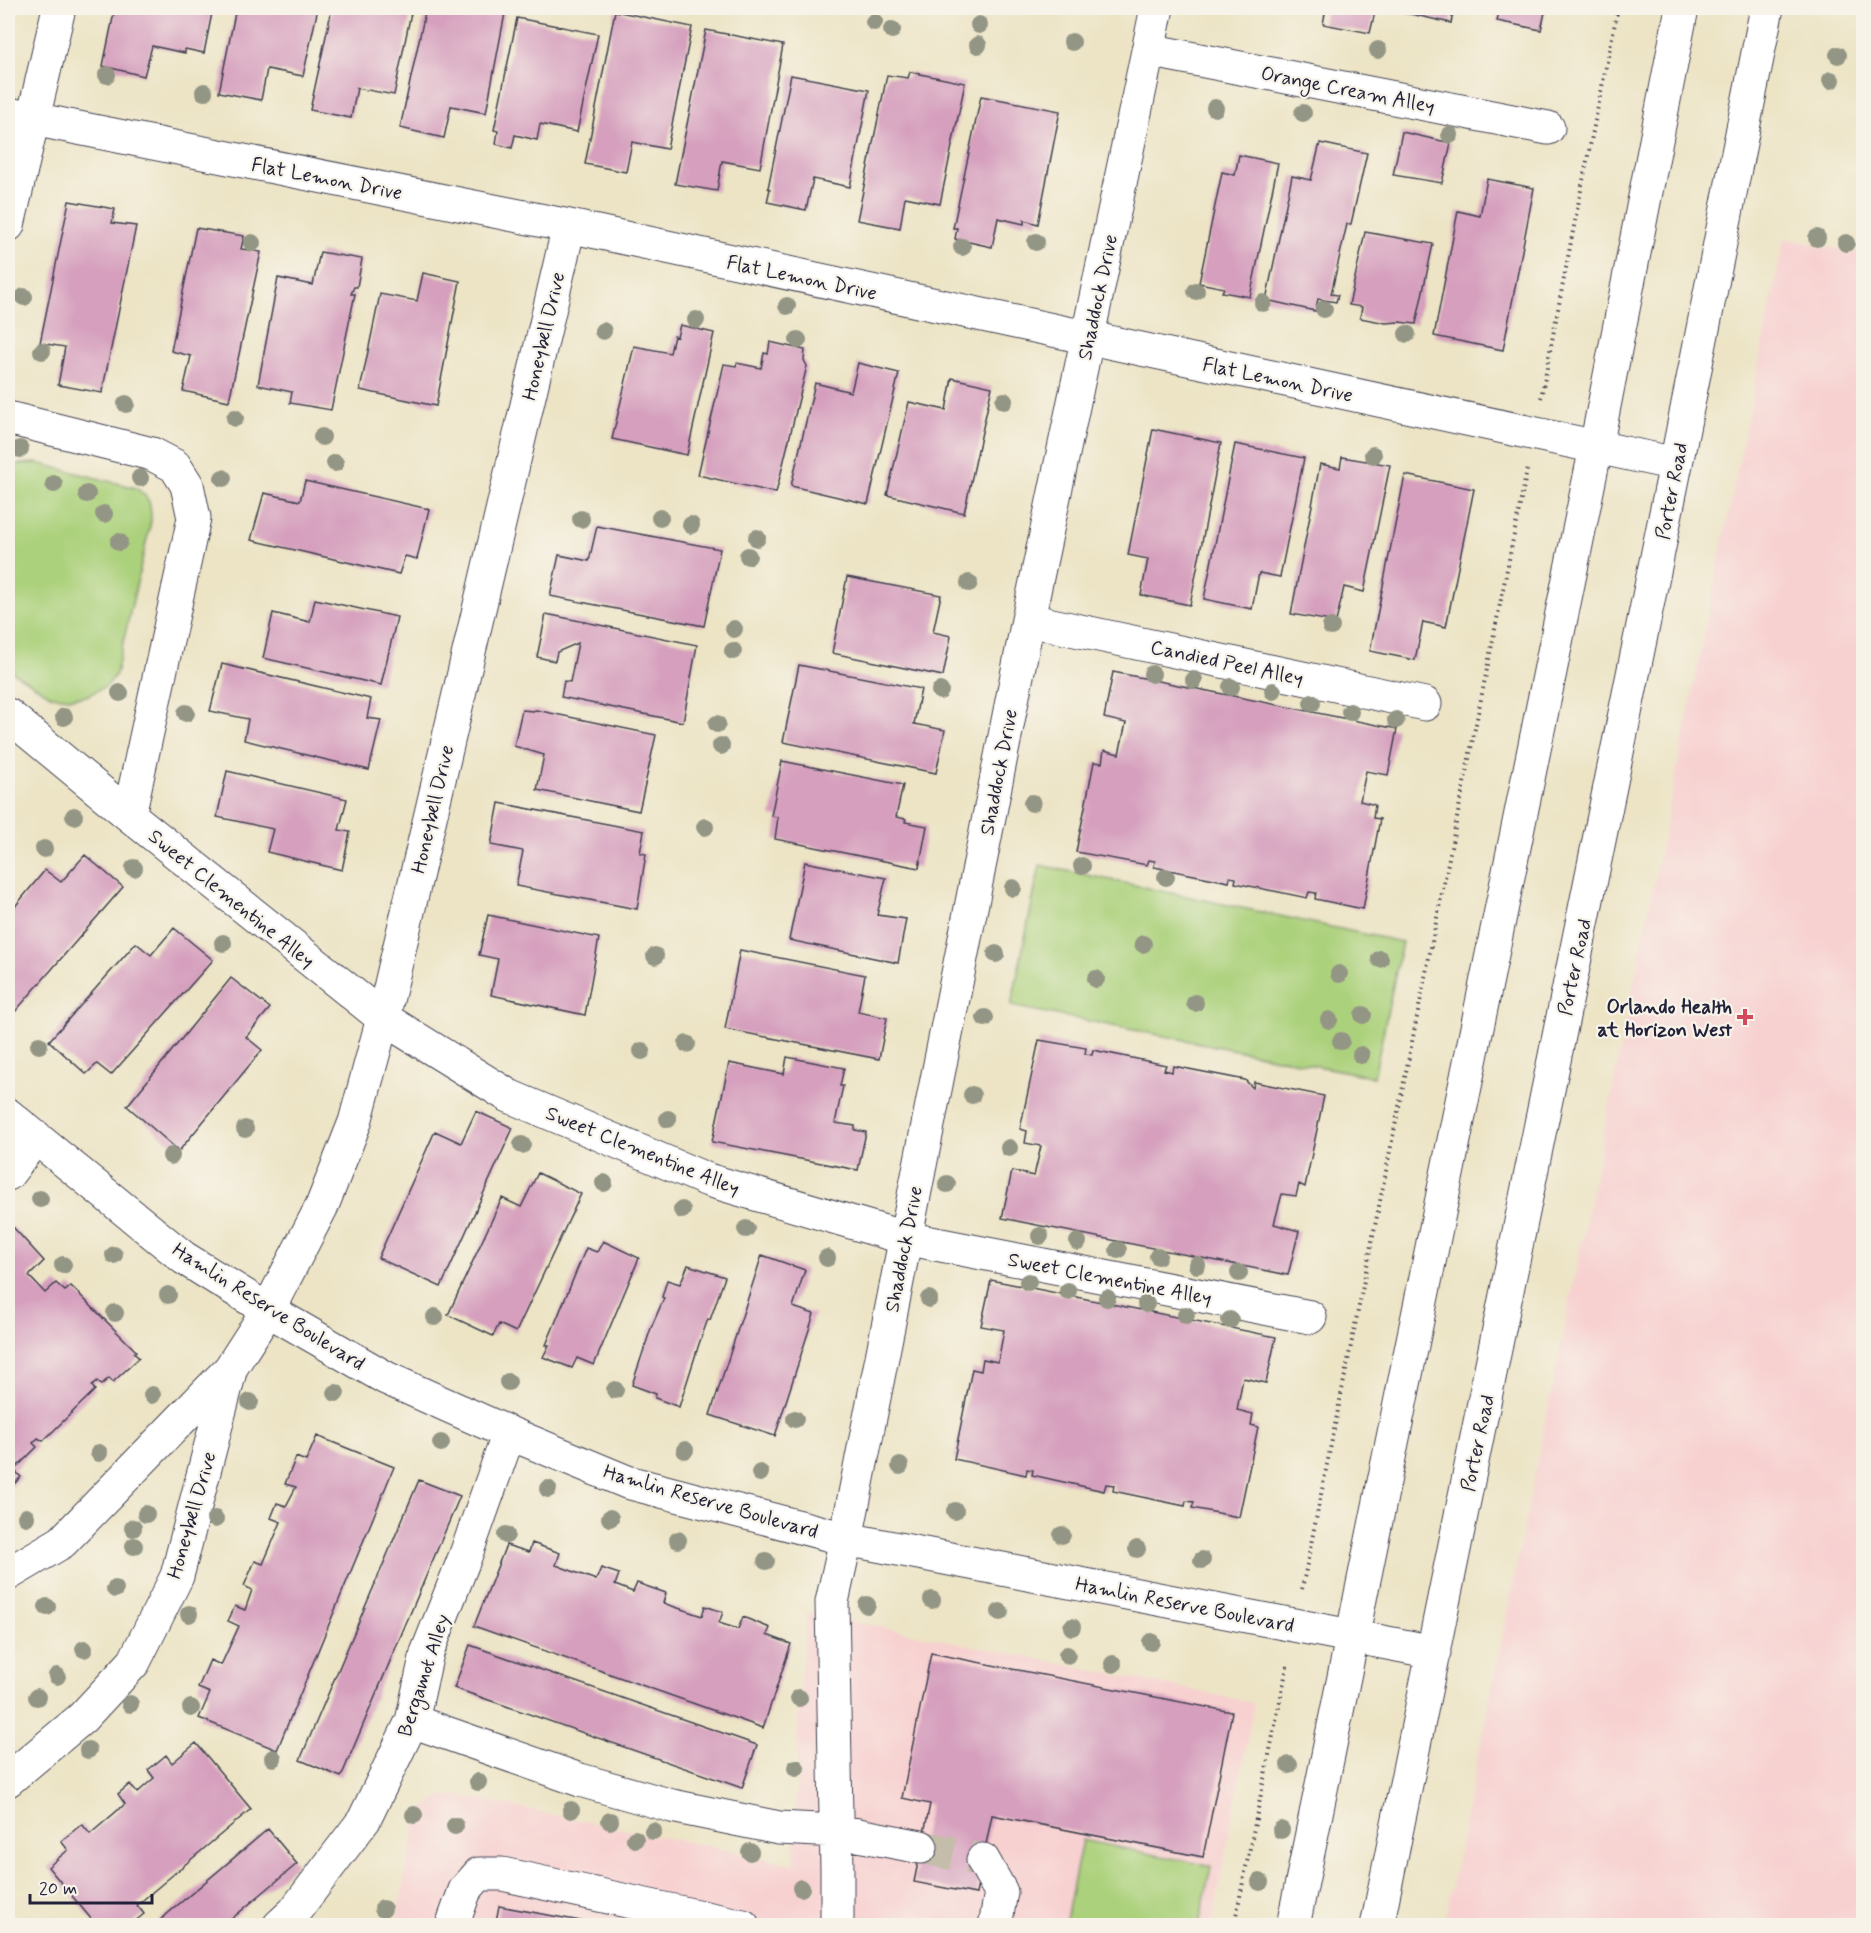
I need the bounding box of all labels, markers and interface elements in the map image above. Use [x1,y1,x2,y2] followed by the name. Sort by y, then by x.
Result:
[1258,60,1437,122] street label: Orange Cream Alley
[249,152,404,207] street label: Flat Lemon Drive
[1072,232,1125,363] street label: Shaddock Drive
[724,249,879,308] street label: Flat Lemon Drive
[517,269,572,403] street label: Honeybell Drive
[1200,351,1355,410] street label: Flat Lemon Drive
[1650,440,1695,542] street label: Porter Road
[1148,634,1306,693] street label: Candied Peel Alley
[974,707,1025,838] street label: Shaddock Drive
[406,742,461,876] street label: Honeybell Drive
[142,824,320,975] street label: Sweet Clementine Alley
[1552,916,1599,1018] street label: Porter Road
[1598,994,1732,1044] place label: Orlando Health at Horizon West
[1736,1008,1754,1026] marker: Orlando Health at Horizon West
[541,1100,743,1203] street label: Sweet Clementine Alley
[879,1184,930,1315] street label: Shaddock Drive
[167,1237,370,1378] street label: Hamlin Reserve Boulevard
[1006,1246,1214,1312] street label: Sweet Clementine Alley
[1455,1392,1502,1494] street label: Porter Road
[161,1449,224,1582] street label: Honeybell Drive
[600,1459,821,1546] street label: Hamlin Reserve Boulevard
[1073,1571,1296,1640] street label: Hamlin Reserve Boulevard
[392,1611,458,1741] street label: Bergamot Alley
[30,1867,152,1905] scale bar
[39,1877,77,1901] text: 20 m

